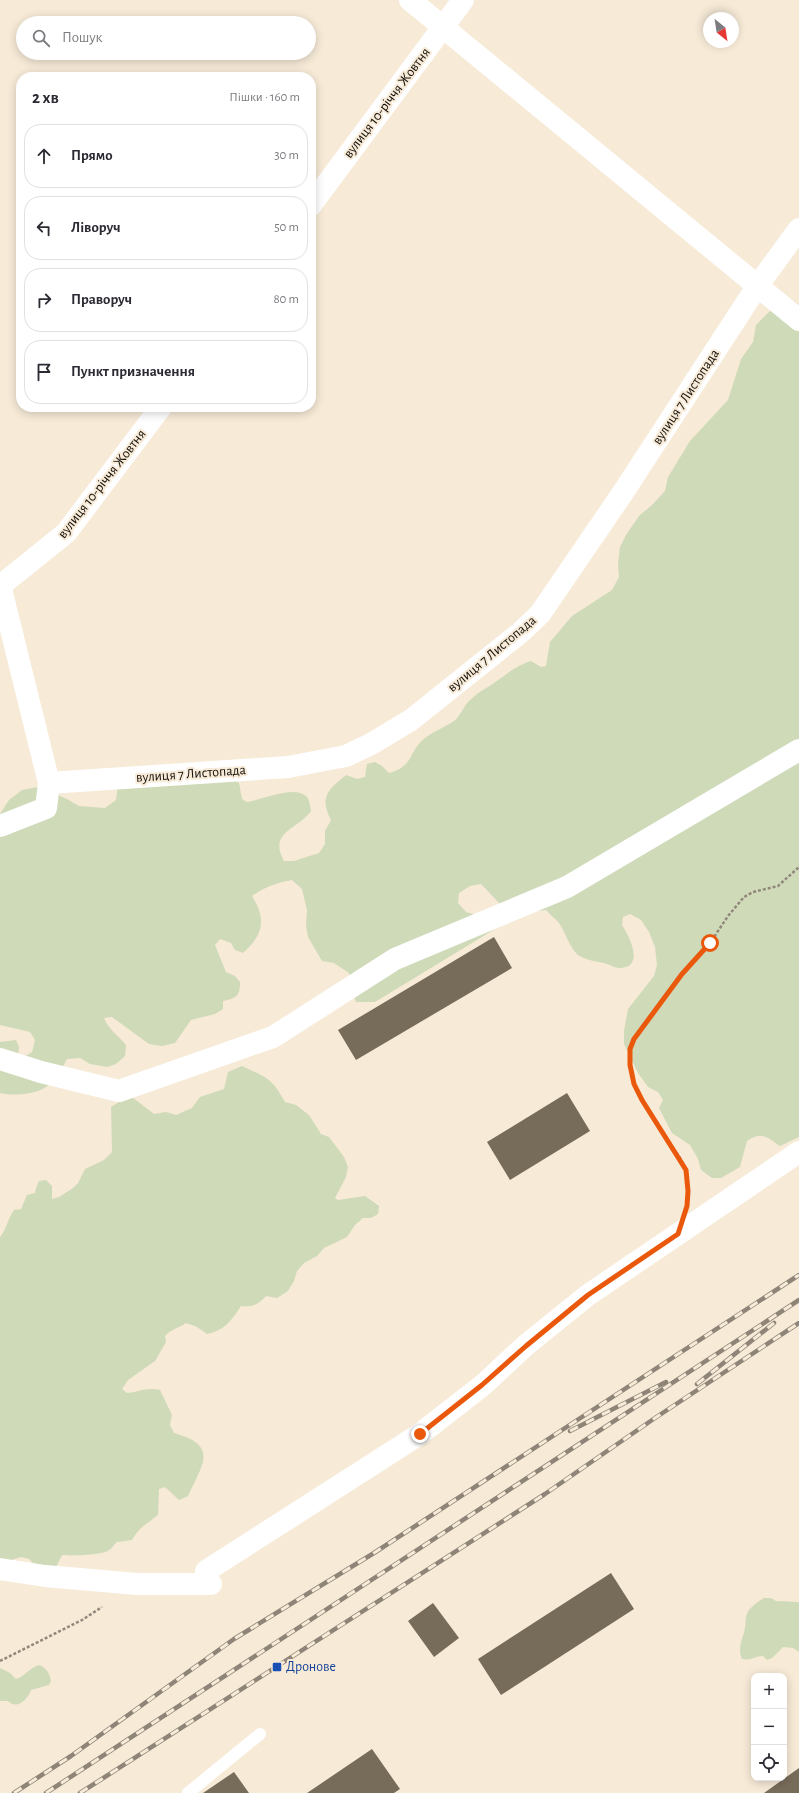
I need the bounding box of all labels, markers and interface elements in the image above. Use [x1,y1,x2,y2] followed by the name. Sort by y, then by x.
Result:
[703,12,739,48] north arrow
[16,16,316,60] search box
[30,27,52,49] icon: search
[62,30,102,45] text: Пошук
[341,45,433,161] street label: вулиця 10-річчя Жовтня
[32,89,59,106] text: 2 хв
[229,91,300,104] text: Пішки · 160 m
[33,145,55,167] icon: ahead
[71,148,113,163] text: Прямо
[274,149,299,162] text: 30 m
[33,217,55,239] icon: left
[71,220,121,235] text: Ліворуч
[274,221,299,234] text: 50 m
[33,289,55,311] icon: right
[71,292,132,307] text: Праворуч
[273,293,299,306] text: 80 m
[650,346,722,447] street label: вулиця 7 Листопада
[33,361,55,383] icon: arrive
[71,364,195,379] text: Пункт призначення
[55,427,149,541] street label: вулиця 10-річчя Жовтня
[445,613,539,695] street label: вулиця 7 Листопада
[136,763,247,785] street label: вулиця 7 Листопада
[701,934,719,952] route start
[411,1425,429,1443] route end
[286,1660,336,1674] place label: Дронове
[271,1661,283,1673] marker: Дронове
[751,1673,787,1781] map controls
[751,1673,787,1709] button: +
[751,1709,787,1745] button: −
[751,1745,787,1781] button: locate

